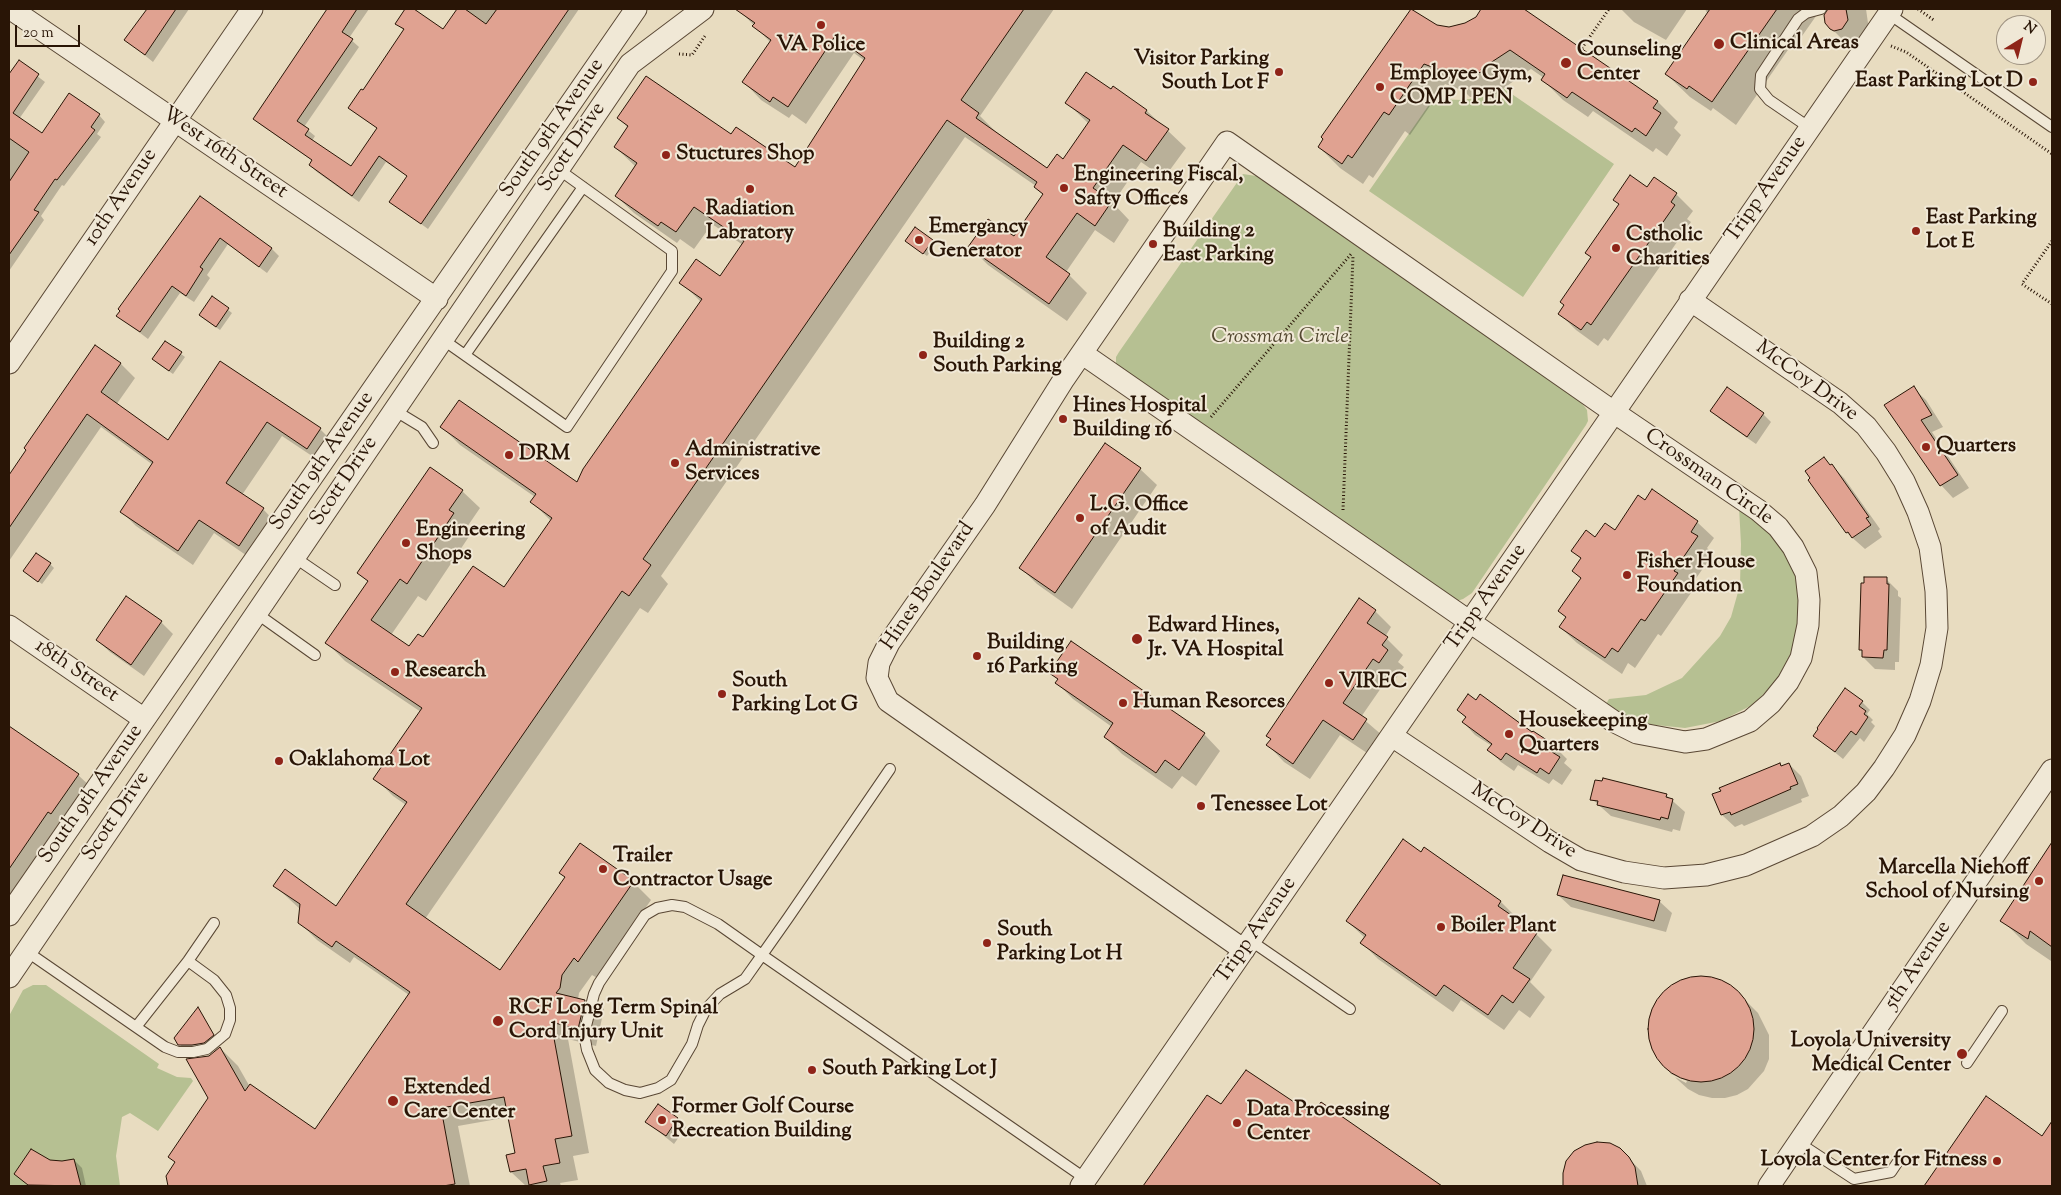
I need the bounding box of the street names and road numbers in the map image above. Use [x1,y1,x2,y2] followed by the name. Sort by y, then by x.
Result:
[496,54,610,204] street label: South 9th Avenue
[534,98,612,198] street label: Scott Drive
[156,103,292,205] street label: West 16th Street
[1721,132,1813,248] street label: Tripp Avenue
[80,144,164,252] street label: 10th Avenue
[1750,336,1862,428] street label: McCoy Drive
[266,387,380,537] street label: South 9th Avenue
[1639,424,1777,532] street label: Crossman Circle
[306,432,384,532] street label: Scott Drive
[877,518,981,656] street label: Hines Boulevard
[1441,540,1533,656] street label: Tripp Avenue
[29,635,123,709] street label: 18th Street
[35,720,149,870] street label: South 9th Avenue
[78,767,156,867] street label: Scott Drive
[1465,778,1581,866] street label: McCoy Drive
[1211,873,1303,989] street label: Tripp Avenue
[1880,917,1958,1015] street label: 5th Avenue

